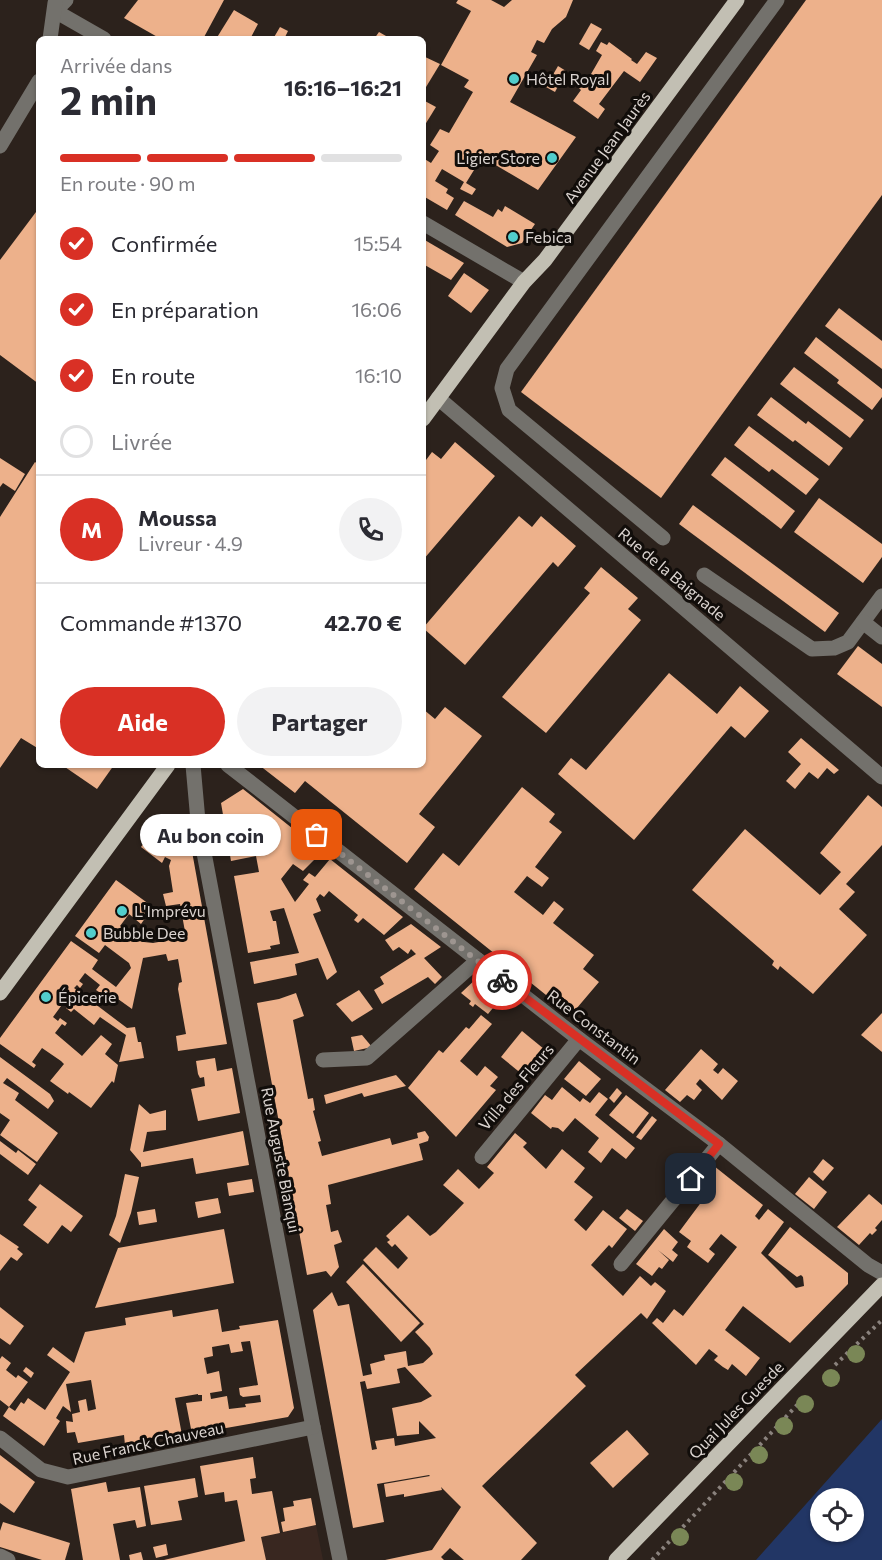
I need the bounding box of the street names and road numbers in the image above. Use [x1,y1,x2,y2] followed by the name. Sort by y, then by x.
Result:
[560,87,654,206] street label: Avenue Jean Jaurès
[615,523,730,624] street label: Rue de la Baignade
[544,985,645,1068] street label: Rue Constantin
[474,1040,557,1134] street label: Villa des Fleurs
[258,1085,305,1234] street label: Rue Auguste Blanqui
[684,1357,787,1462] street label: Quai Jules Guesde
[70,1417,225,1468] street label: Rue Franck Chauveau

